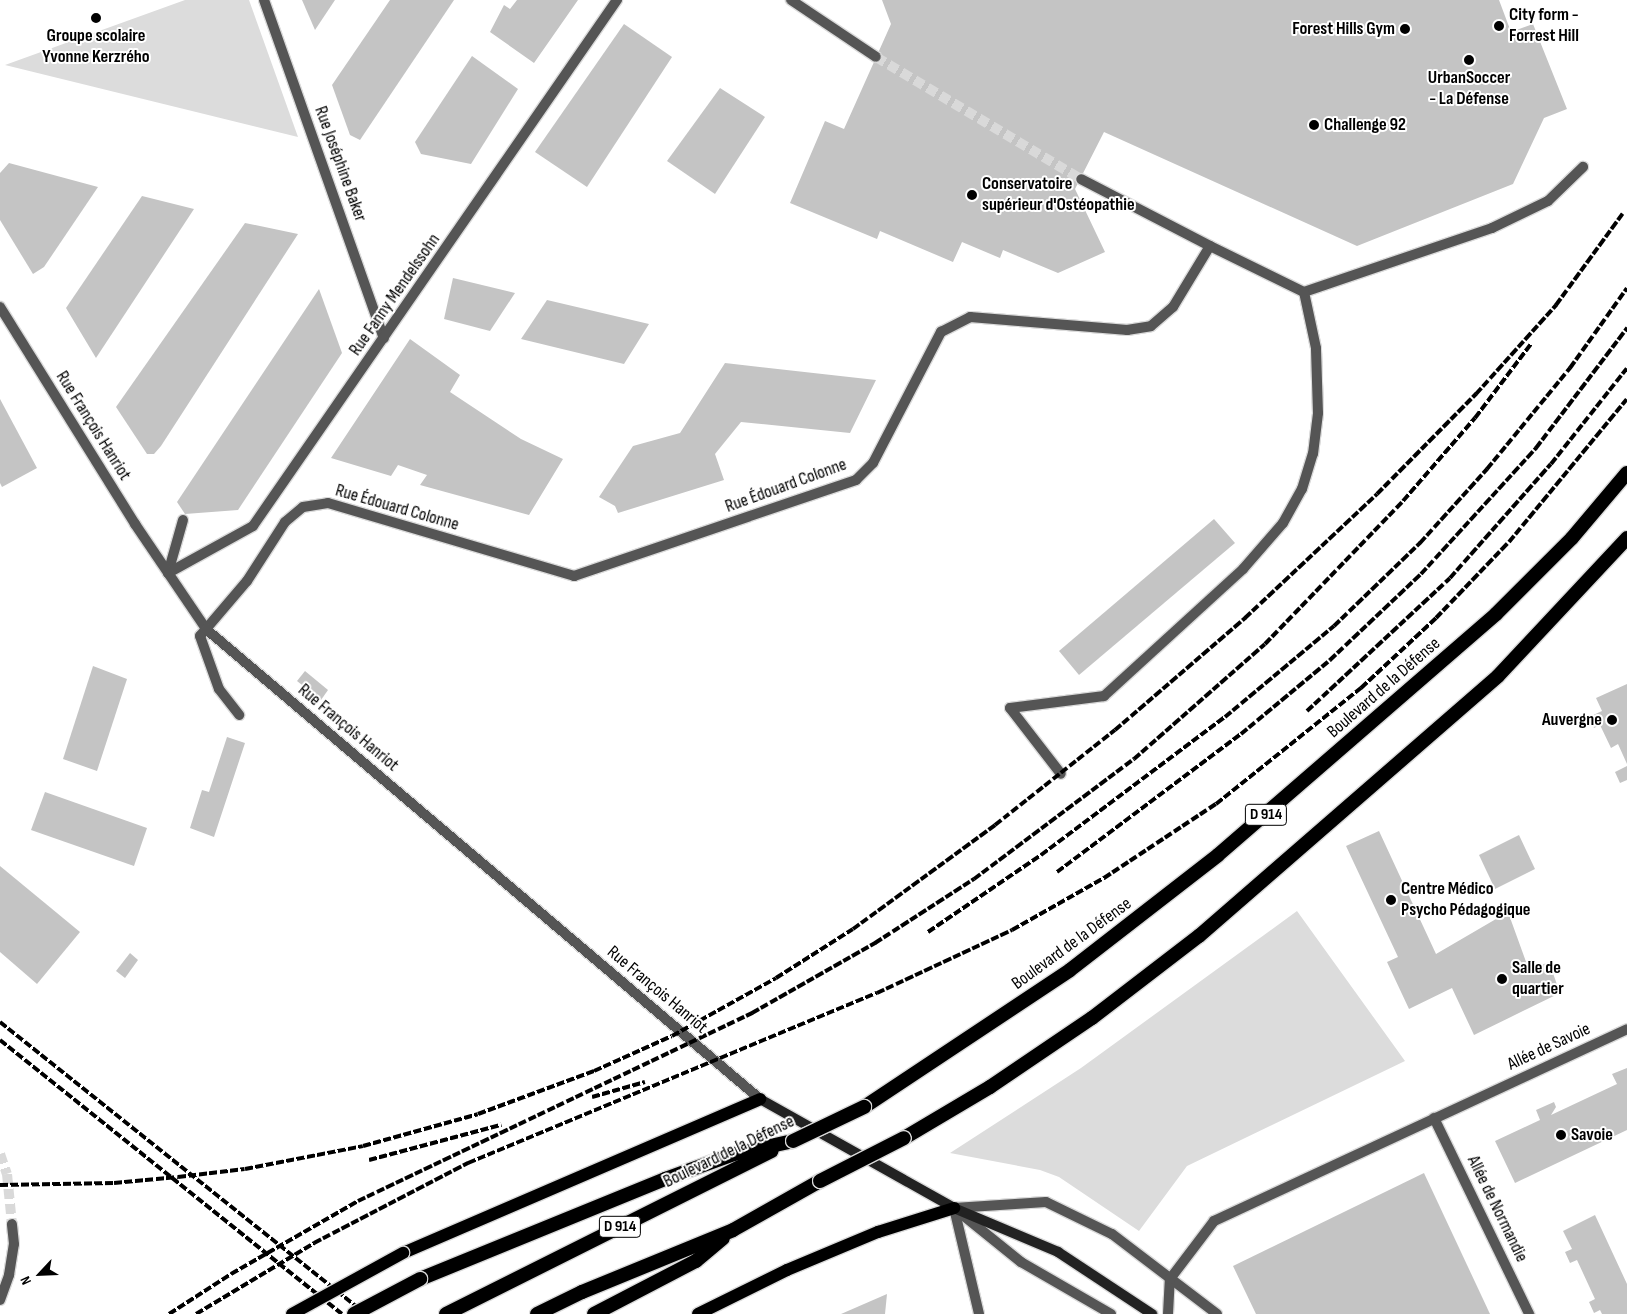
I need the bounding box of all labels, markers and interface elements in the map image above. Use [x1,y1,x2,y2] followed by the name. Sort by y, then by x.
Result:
[1509,5,1579,48] place label: City form - Forrest Hill
[90,12,102,24] marker: Groupe scolaire Yvonne Kerzrého
[1292,18,1395,40] place label: Forest Hills Gym
[1493,20,1505,32] marker: City form - Forrest Hill
[1399,23,1411,35] marker: Forest Hills Gym
[42,26,150,68] place label: Groupe scolaire Yvonne Kerzrého
[1463,54,1475,66] marker: UrbanSoccer - La Défense
[1428,68,1510,110] place label: UrbanSoccer - La Défense
[309,103,371,225] street label: Rue Joséphine Baker
[1324,114,1406,136] place label: Challenge 92
[1308,119,1320,131] marker: Challenge 92
[982,174,1135,216] place label: Conservatoire supérieur d'Ostéopathie
[966,189,978,201] marker: Conservatoire supérieur d'Ostéopathie
[345,230,445,360] street label: Rue Fanny Mendelssohn
[51,367,135,485] street label: Rue François Hanriot
[722,454,850,518] street label: Rue Édouard Colonne
[333,480,461,536] street label: Rue Édouard Colonne
[1323,633,1445,743] street label: Boulevard de la Défense
[293,680,403,776] street label: Rue François Hanriot
[1542,709,1602,731] place label: Auvergne
[1606,714,1618,726] marker: Auvergne
[1245,802,1287,828] road number: D 914
[1401,879,1530,922] place label: Centre Médico Psycho Pédagogique
[1008,893,1136,995] street label: Boulevard de la Défense
[1385,894,1397,906] marker: Centre Médico Psycho Pédagogique
[602,942,712,1038] street label: Rue François Hanriot
[1512,958,1564,1001] place label: Salle de quartier
[1496,973,1508,985] marker: Salle de quartier
[1504,1018,1594,1076] street label: Allée de Savoie
[660,1111,798,1193] street label: Boulevard de la Défense
[1571,1124,1613,1146] place label: Savoie
[1555,1129,1567,1141] marker: Savoie
[1462,1152,1532,1266] street label: Allée de Normandie
[599,1214,641,1240] road number: D 914
[15,1249,65,1299] north arrow
[17,1274,35,1288] text: N

